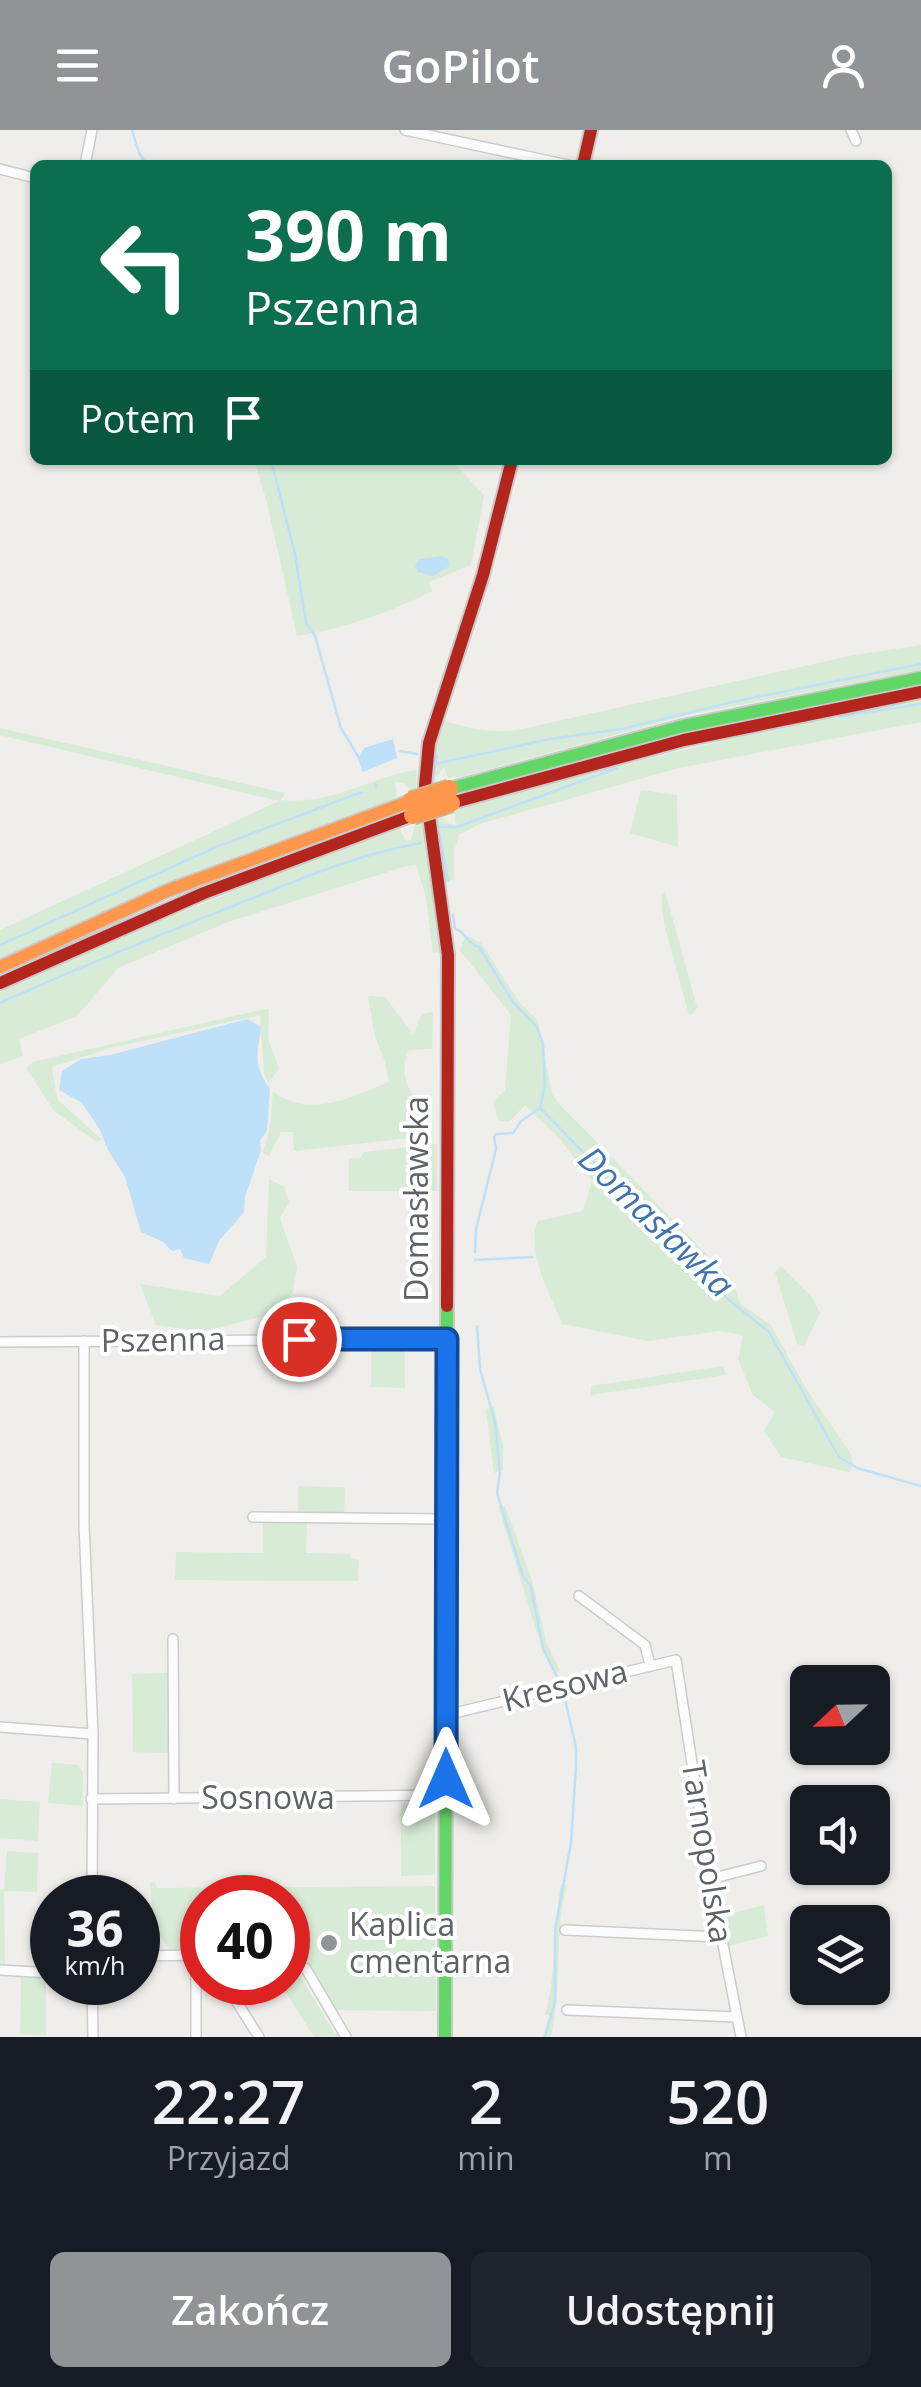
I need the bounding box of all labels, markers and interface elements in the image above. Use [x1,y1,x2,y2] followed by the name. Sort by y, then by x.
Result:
[381,35,540,96] text: GoPilot
[50,38,105,93] icon: menu
[816,38,871,93] icon: person
[245,186,452,282] text: 390 m
[80,200,210,330] icon: left
[245,277,420,338] text: Pszenna
[216,390,271,445] icon: arrive
[80,392,196,444] text: Potem
[394,1096,437,1302] street label: Domasławska
[569,1135,745,1307] water label: Domasławka
[257,1297,342,1382] pin
[272,1312,327,1367] icon: arrive
[100,1316,226,1361] street label: Pszenna
[497,1648,632,1721] street label: Kresowa
[790,1665,890,1765] north arrow
[790,1665,890,2005] map controls
[394,1727,498,1831] position arrow
[673,1757,744,1946] street label: Tarnopolska
[201,1775,335,1818] street label: Sosnowa
[790,1785,890,1885] button: sound
[180,1875,310,2005] speed limit sign: 40
[66,1894,124,1962] text: 36
[349,1902,511,1982] place label: Kaplica cmentarna
[790,1905,890,2005] button: layers
[318,1932,340,1954] marker: Kaplica cmentarna
[65,1948,125,1982] text: km/h
[152,2060,305,2142] text: 22:27
[469,2060,503,2142] text: 2
[666,2060,769,2142] text: 520
[167,2136,291,2179] text: Przyjazd
[457,2136,515,2179] text: min
[703,2136,733,2179] text: m
[50,2252,451,2367] button: Zakończ
[471,2252,871,2367] button: Udostępnij

